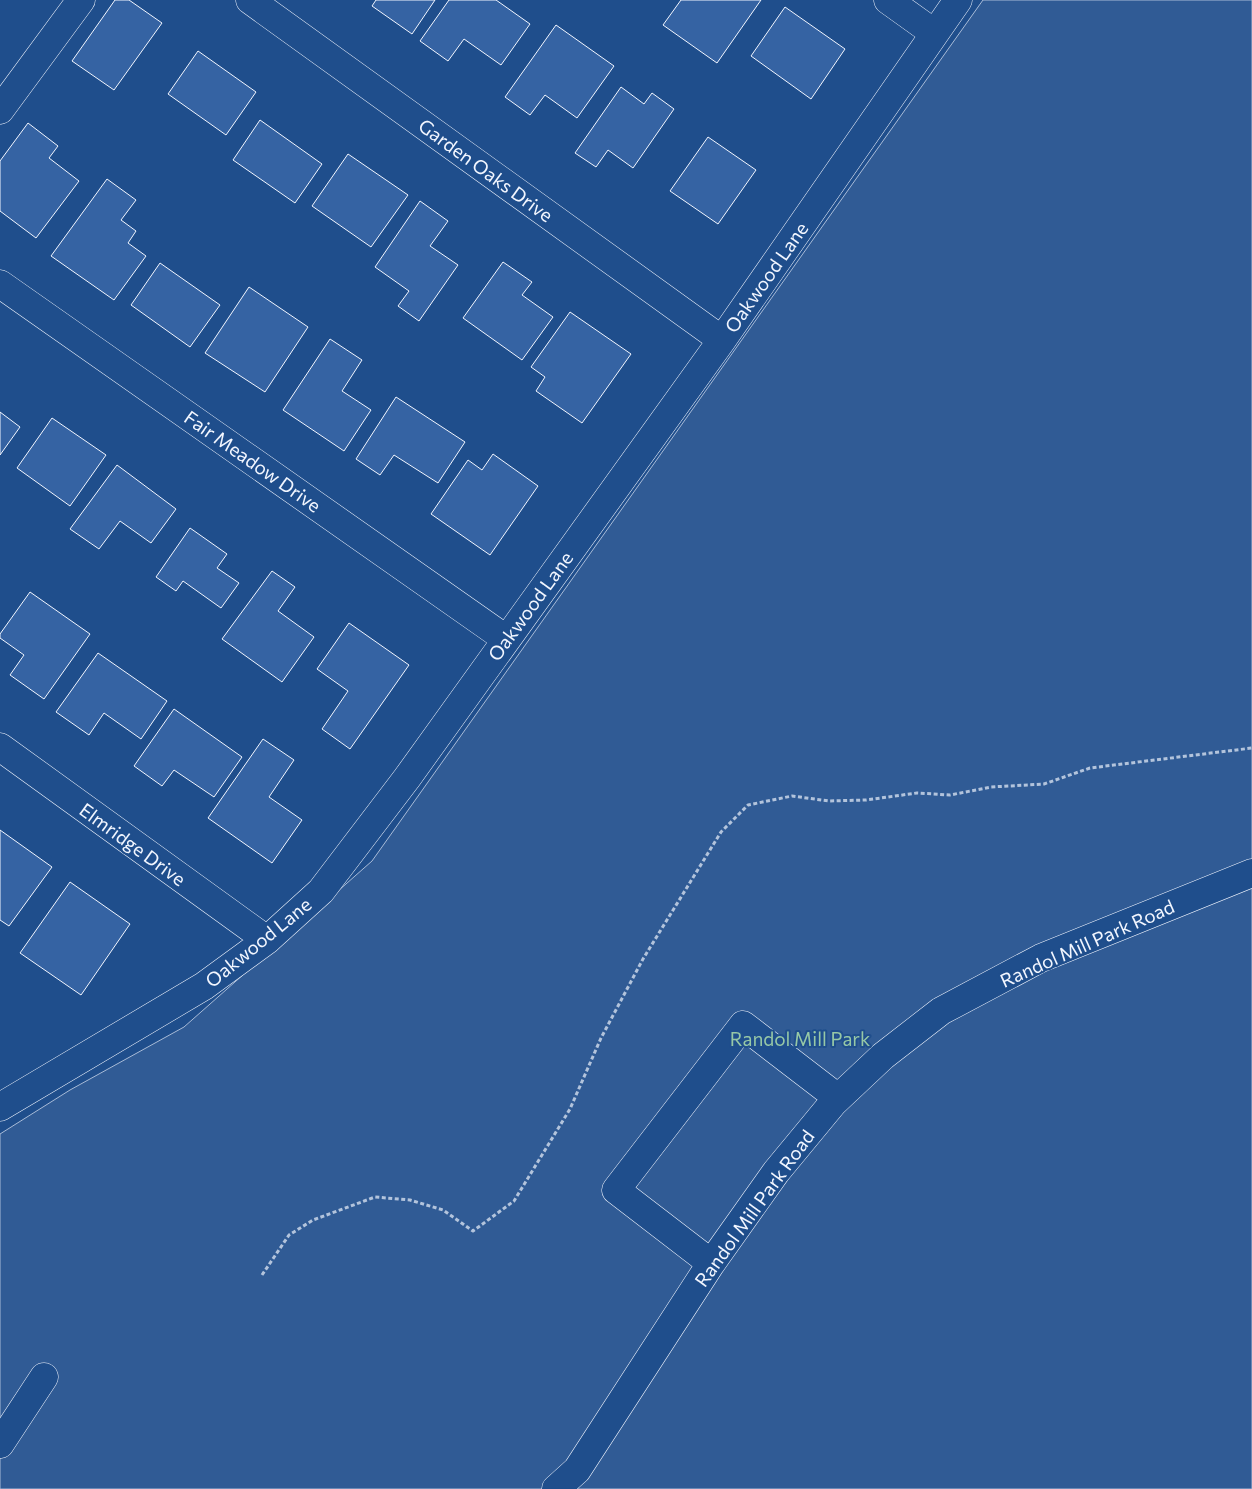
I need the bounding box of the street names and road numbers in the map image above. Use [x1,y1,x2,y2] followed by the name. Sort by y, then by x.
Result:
[414,113,558,227] street label: Garden Oaks Drive
[719,217,813,337] street label: Oakwood Lane
[180,405,326,517] street label: Fair Meadow Drive
[483,547,577,665] street label: Oakwood Lane
[75,798,191,890] street label: Elmridge Drive
[200,892,316,992] street label: Oakwood Lane
[996,894,1178,992] street label: Randol Mill Park Road
[689,1125,819,1291] street label: Randol Mill Park Road

